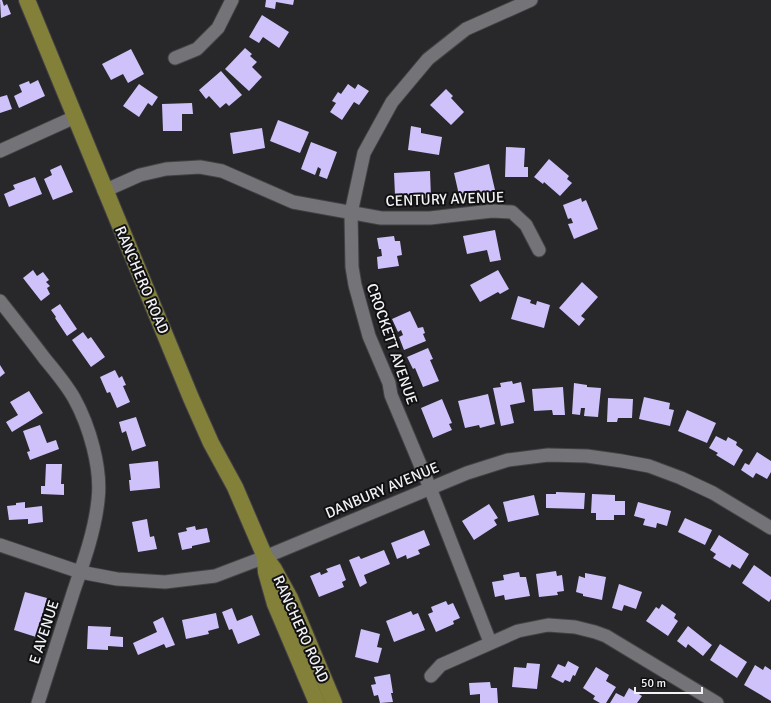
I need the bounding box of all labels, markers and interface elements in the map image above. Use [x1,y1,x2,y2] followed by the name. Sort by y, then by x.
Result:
[385,188,505,210] street label: CENTURY AVENUE
[111,223,173,337] street label: RANCHERO ROAD
[363,281,421,407] street label: CROCKETT AVENUE
[322,458,442,522] street label: DANBURY AVENUE
[269,573,333,685] street label: RANCHERO ROAD
[25,598,63,666] street label: E AVENUE
[635,669,702,695] scale bar
[641,676,666,691] text: 50 m

